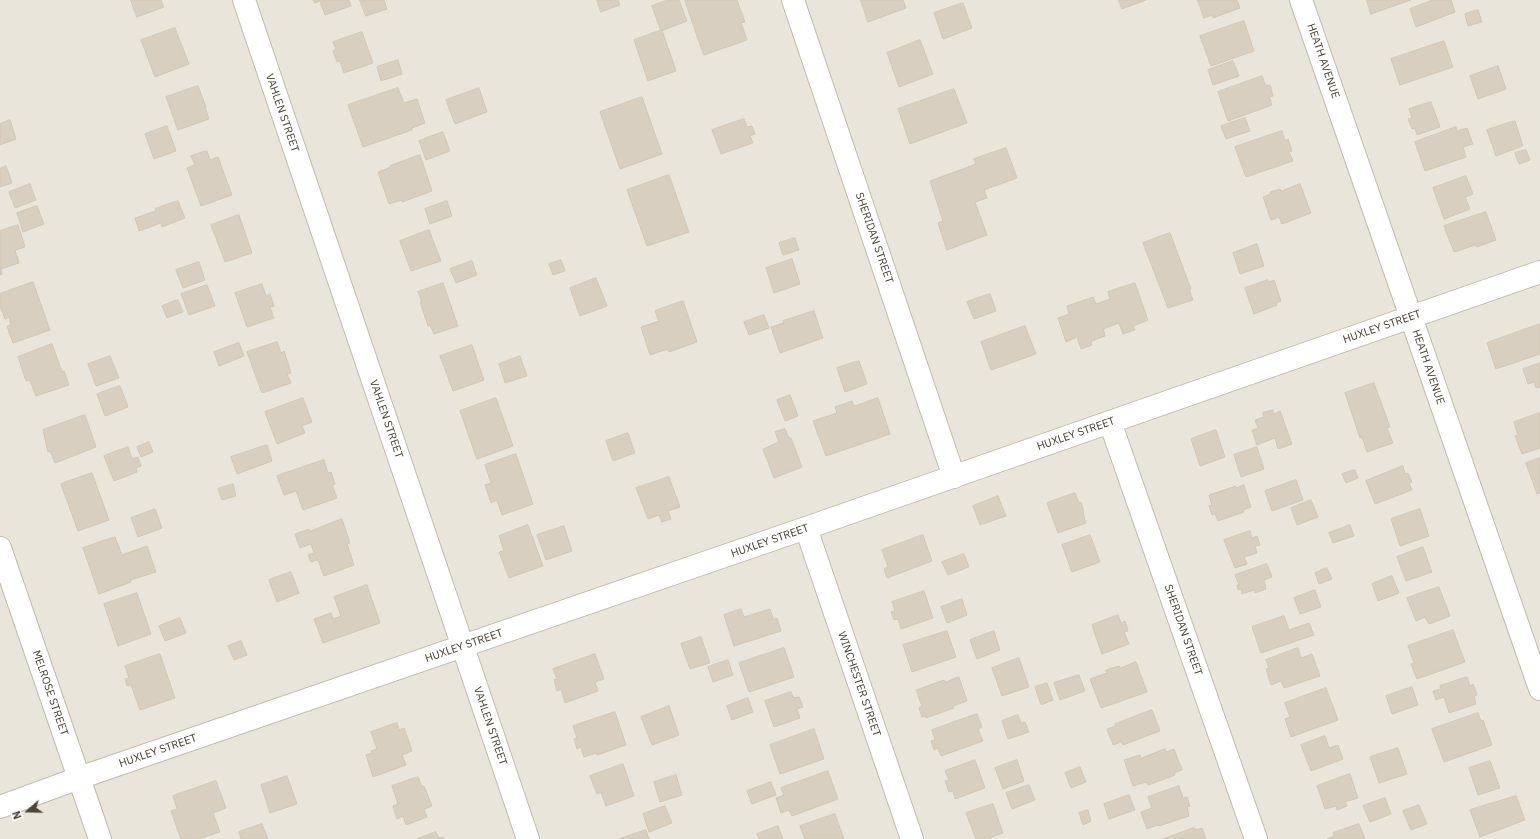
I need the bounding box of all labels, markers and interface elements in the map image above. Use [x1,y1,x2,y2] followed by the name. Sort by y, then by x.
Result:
[1304,22,1342,100] street label: HEATH AVENUE
[262,72,302,154] street label: VAHLEN STREET
[852,191,896,285] street label: SHERIDAN STREET
[1341,307,1423,347] street label: HUXLEY STREET
[1409,328,1447,406] street label: HEATH AVENUE
[366,378,406,460] street label: VAHLEN STREET
[1035,414,1117,454] street label: HUXLEY STREET
[729,521,811,561] street label: HUXLEY STREET
[1161,583,1205,677] street label: SHERIDAN STREET
[423,626,505,666] street label: HUXLEY STREET
[835,630,883,738] street label: WINCHESTER STREET
[29,648,71,738] street label: MELROSE STREET
[470,685,510,767] street label: VAHLEN STREET
[117,731,199,771] street label: HUXLEY STREET
[8,791,48,831] north arrow
[9,809,25,821] text: N

